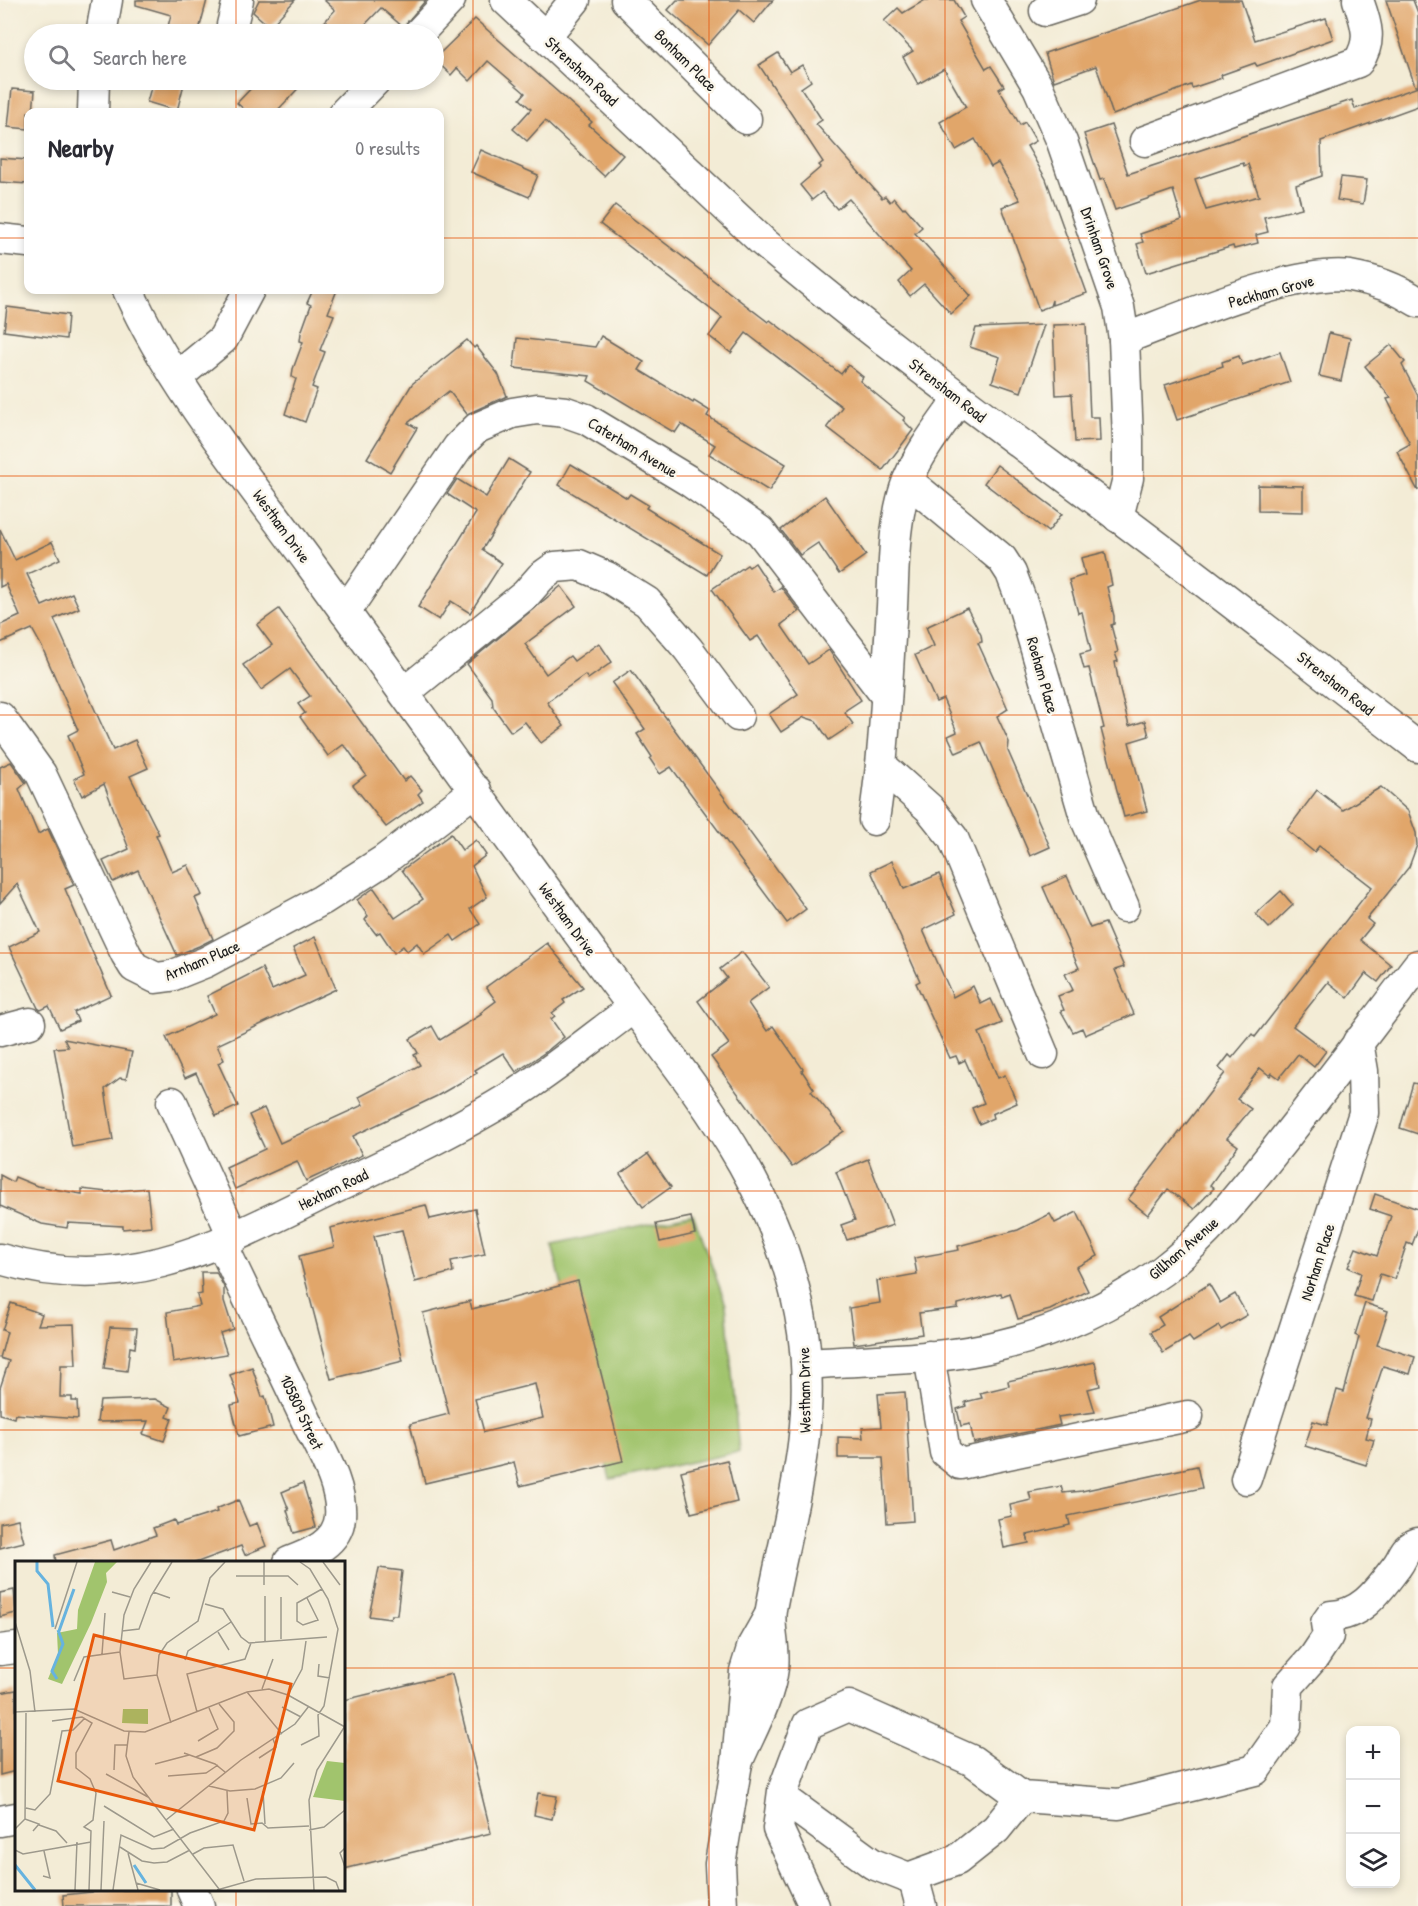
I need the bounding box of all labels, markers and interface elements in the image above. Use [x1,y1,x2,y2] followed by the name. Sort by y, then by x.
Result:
[24,24,444,90] search box
[650,24,723,97] street label: Bonham Place
[541,31,623,111] street label: Strensham Road
[45,41,78,74] icon: search
[93,42,187,72] text: Search here
[48,130,114,165] text: Nearby
[355,134,420,161] text: 0 results
[1076,204,1124,292] street label: Drinham Grove
[1226,269,1317,313] street label: Peckham Grove
[905,353,991,427] street label: Strensham Road
[584,412,683,483] street label: Caterham Avenue
[248,485,316,568] street label: Westham Drive
[1022,634,1065,716] street label: Roeham Place
[1293,646,1379,720] street label: Strensham Road
[534,878,602,961] street label: Westham Drive
[161,934,243,986] street label: Arnham Place
[295,1163,371,1215] street label: Hexham Road
[1143,1211,1223,1285] street label: Gillham Avenue
[1294,1220,1340,1303] street label: Norham Place
[792,1346,816,1433] street label: Westham Drive
[275,1371,329,1454] street label: 105809 Street
[15,1561,345,1891] inset map
[1346,1726,1400,1888] map controls
[1346,1726,1400,1780] button: +
[1346,1780,1400,1834] button: −
[1346,1834,1400,1888] button: layers

